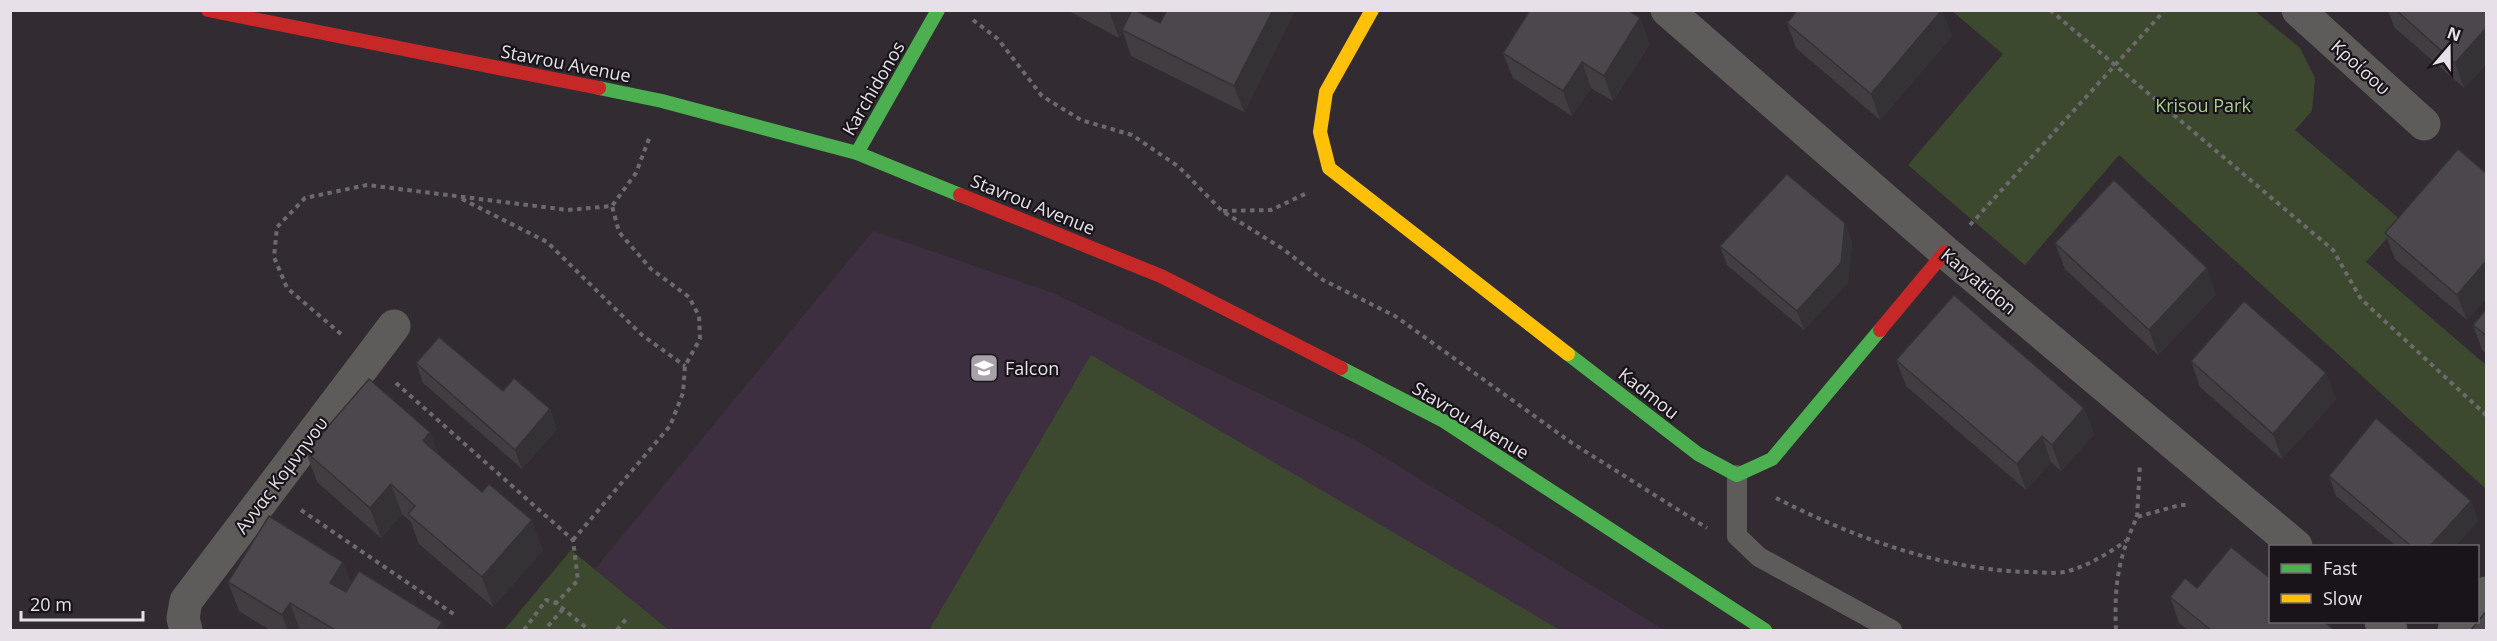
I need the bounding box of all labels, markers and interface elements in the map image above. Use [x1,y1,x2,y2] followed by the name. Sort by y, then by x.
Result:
[2419,18,2479,78] north arrow
[2444,21,2464,46] text: N
[2326,34,2396,100] street label: Κροίσου
[836,37,910,139] street label: Karchidonos
[499,39,633,87] street label: Stavrou Avenue
[2155,93,2251,117] park label: Krisou Park
[967,168,1099,240] street label: Stavrou Avenue
[1936,242,2022,320] street label: Karyatidon
[968,352,1000,384] school or university icon: Falcon
[1005,356,1059,380] place label: Falcon
[1614,362,1684,424] street label: Kadmou
[1408,376,1534,464] street label: Stavrou Avenue
[229,412,333,538] street label: Αννας Κομνηνου
[2269,545,2479,623] legend
[2323,556,2357,580] text: Fast
[21,584,142,622] scale bar
[2323,586,2362,610] text: Slow
[30,592,72,616] text: 20 m

